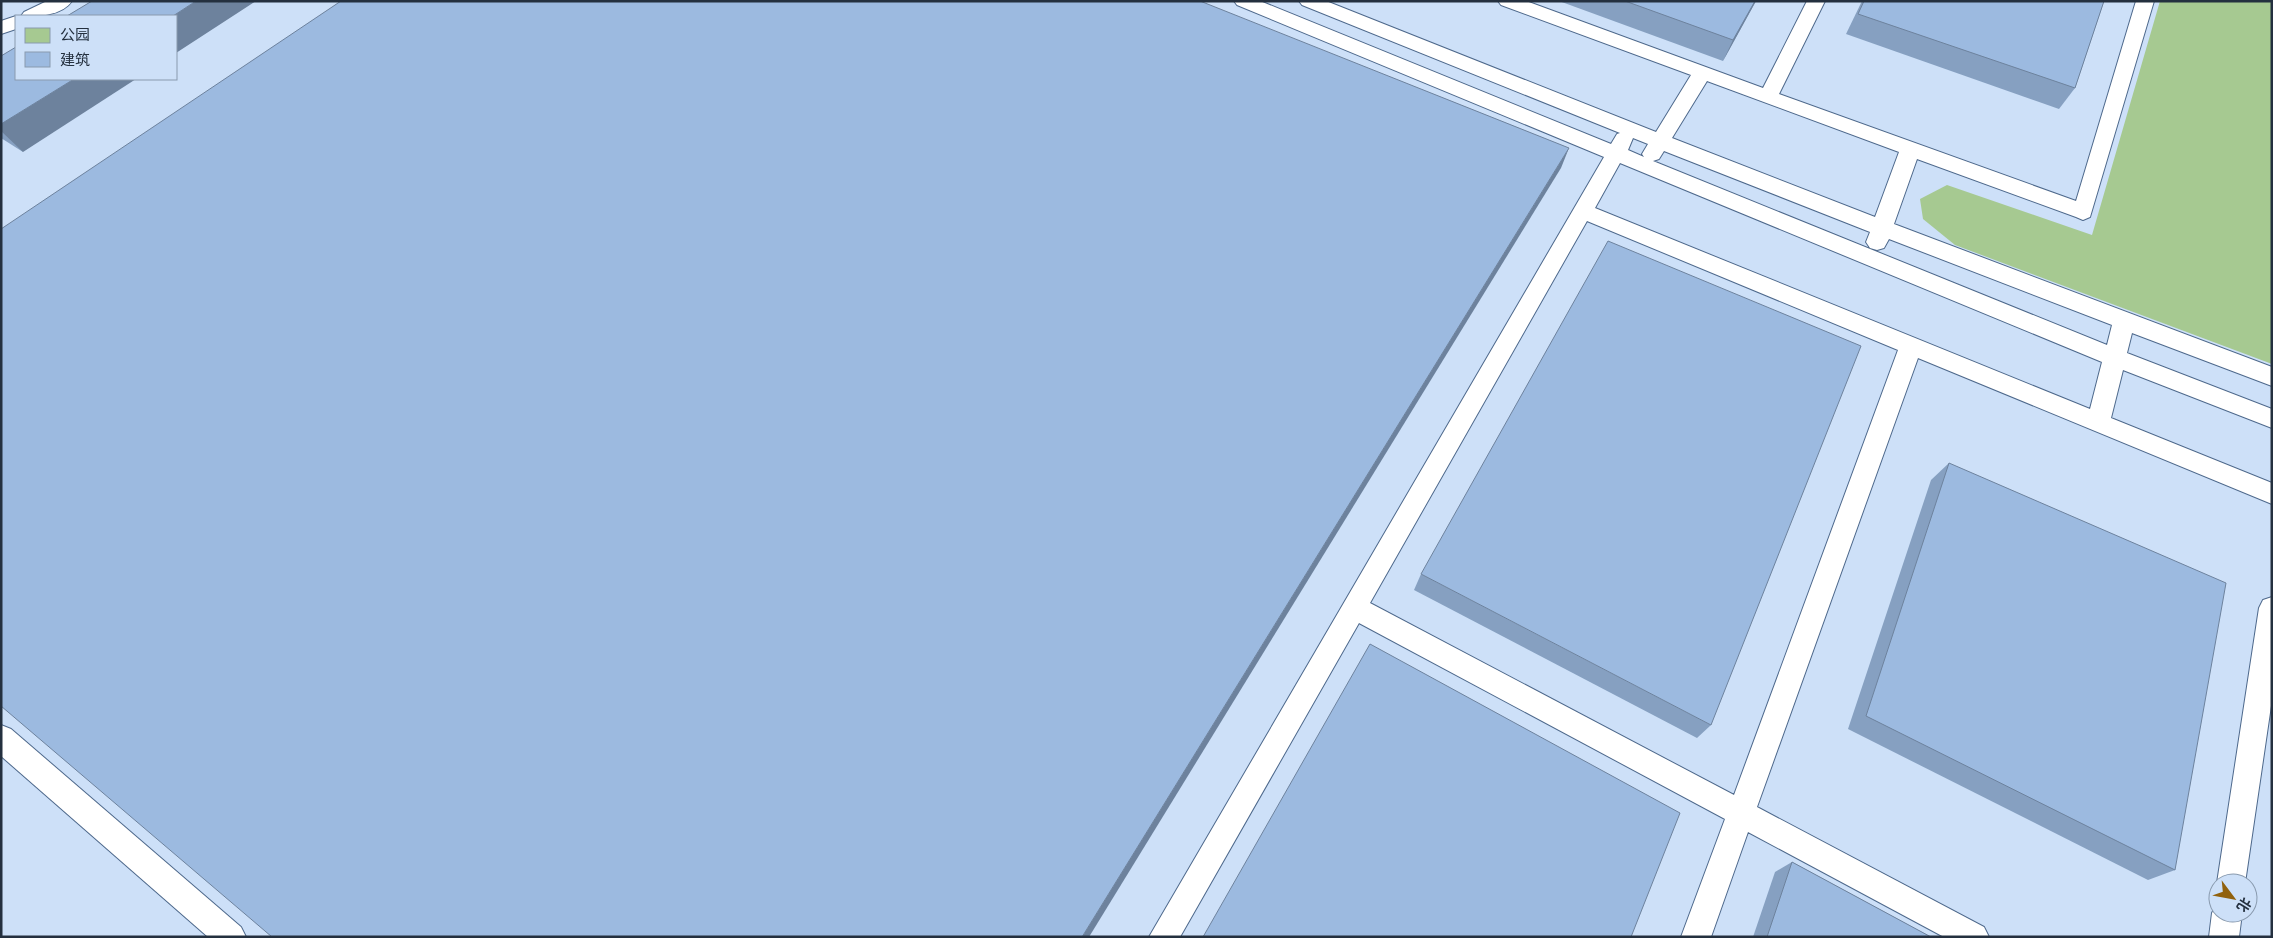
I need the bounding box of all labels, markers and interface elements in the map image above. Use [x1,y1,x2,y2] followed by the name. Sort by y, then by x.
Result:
[15,15,178,80] legend
[60,27,90,46] text: 公园
[60,52,90,71] text: 建筑
[2208,873,2258,923] north arrow
[2232,894,2254,915] text: 北

